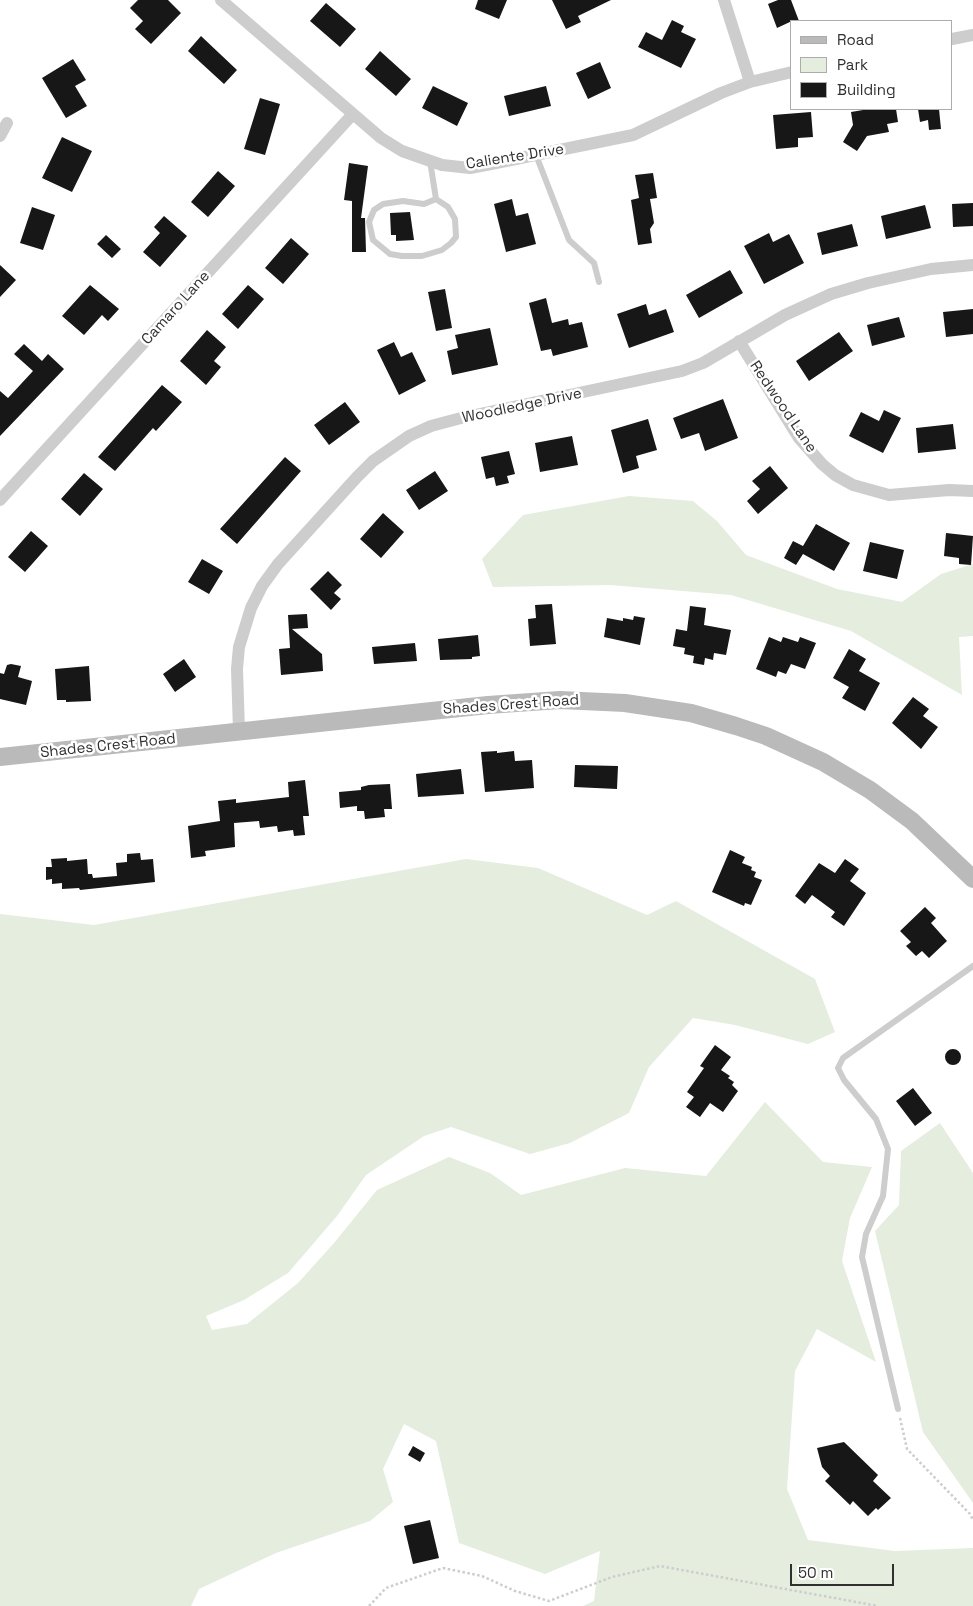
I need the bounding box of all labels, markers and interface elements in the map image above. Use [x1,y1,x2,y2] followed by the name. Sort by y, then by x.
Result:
[790,20,953,110] legend
[837,30,874,49] text: Road
[837,55,868,74] text: Park
[837,80,896,99] text: Building
[465,140,565,174] street label: Caliente Drive
[138,267,214,349] street label: Camaro Lane
[746,358,820,456] street label: Redwood Lane
[461,385,583,427] street label: Woodledge Drive
[442,691,580,719] street label: Shades Crest Road
[39,730,177,762] street label: Shades Crest Road
[793,1554,897,1586] scale bar
[798,1563,833,1582] text: 50 m

